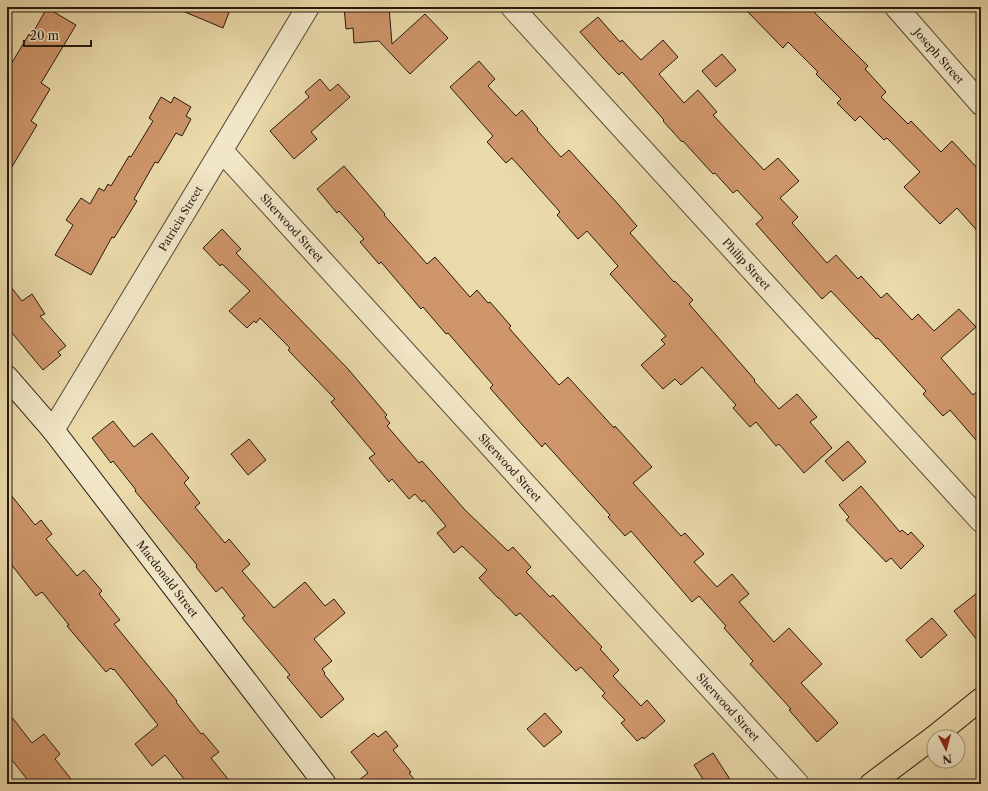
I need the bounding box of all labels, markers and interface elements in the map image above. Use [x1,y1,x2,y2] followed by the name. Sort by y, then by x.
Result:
[24,22,91,48] scale bar
[909,24,967,87] street label: Joseph Street
[30,28,59,43] text: 20 m
[155,183,206,254] street label: Patricia Street
[257,191,327,265] street label: Sherwood Street
[719,235,774,293] street label: Philip Street
[475,430,545,505] street label: Sherwood Street
[134,538,201,620] street label: Macdonald Street
[693,670,763,744] street label: Sherwood Street
[926,729,966,769] north arrow
[941,751,953,766] text: N

